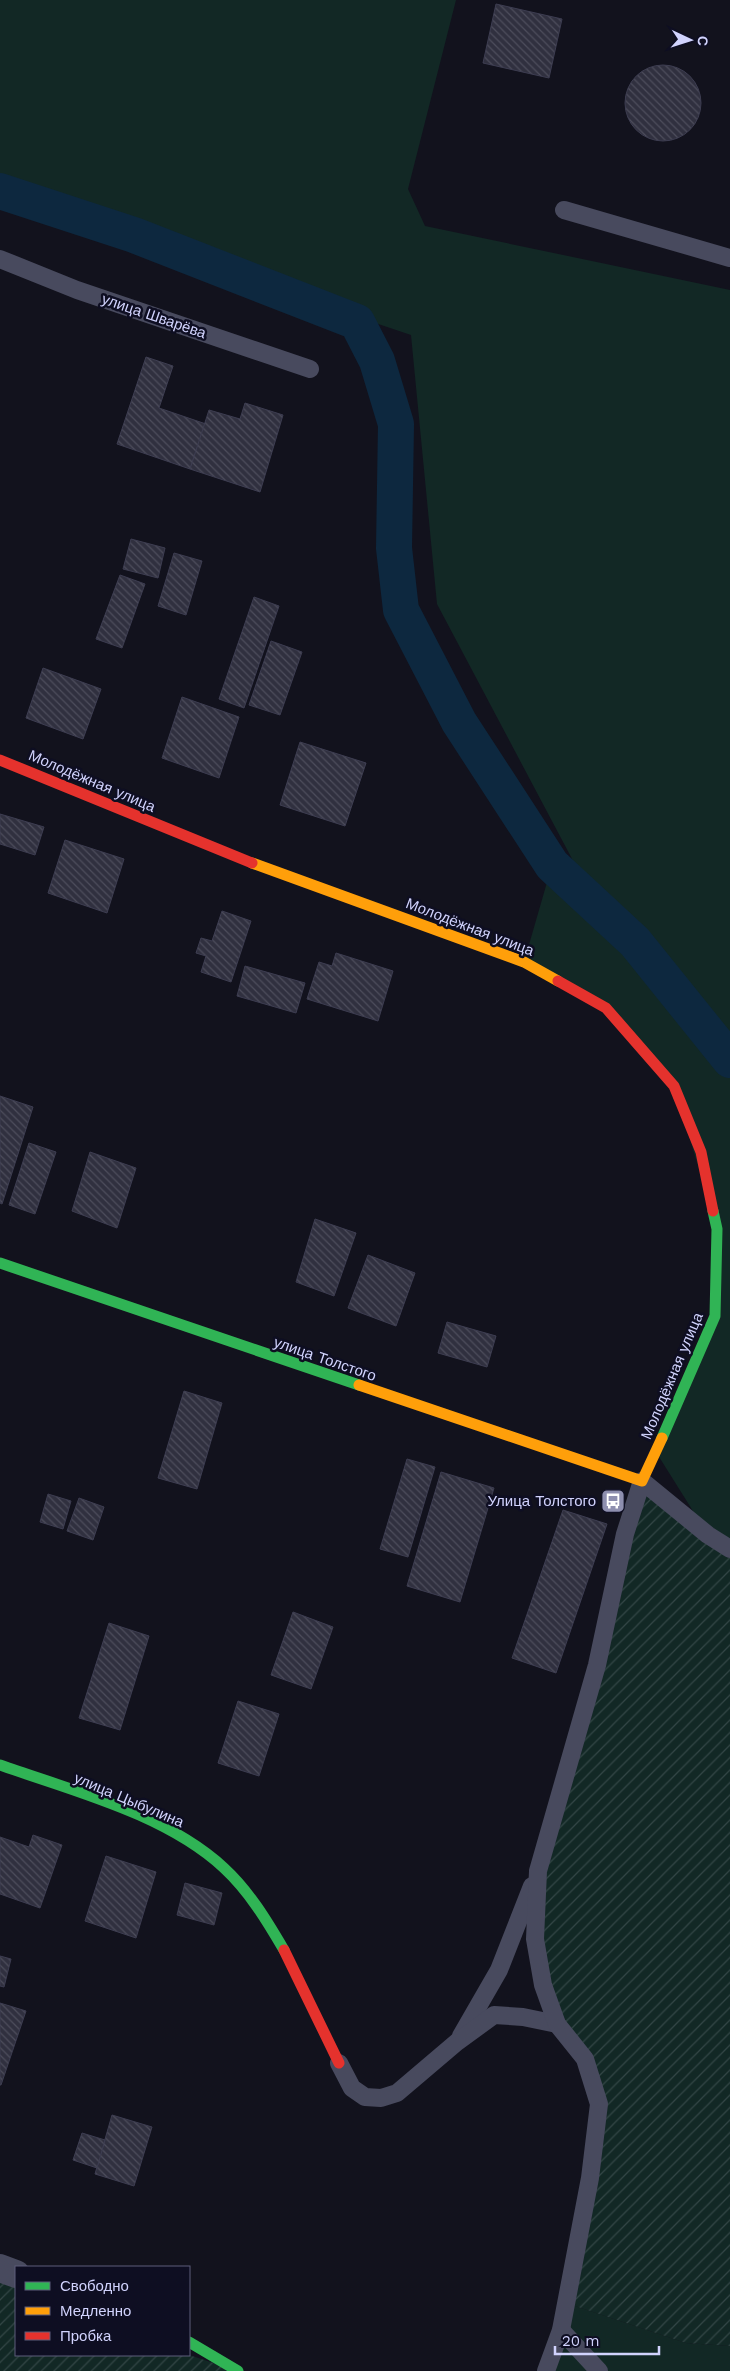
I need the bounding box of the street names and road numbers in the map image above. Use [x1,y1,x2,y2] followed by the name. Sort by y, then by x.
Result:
[100,290,209,342] street label: улица Шварёва
[26,746,159,816] street label: Молодёжная улица
[403,894,537,960] street label: Молодёжная улица
[637,1309,707,1442] street label: Молодёжная улица
[271,1333,379,1385] street label: улица Толстого
[71,1769,187,1831] street label: улица Цыбулина

